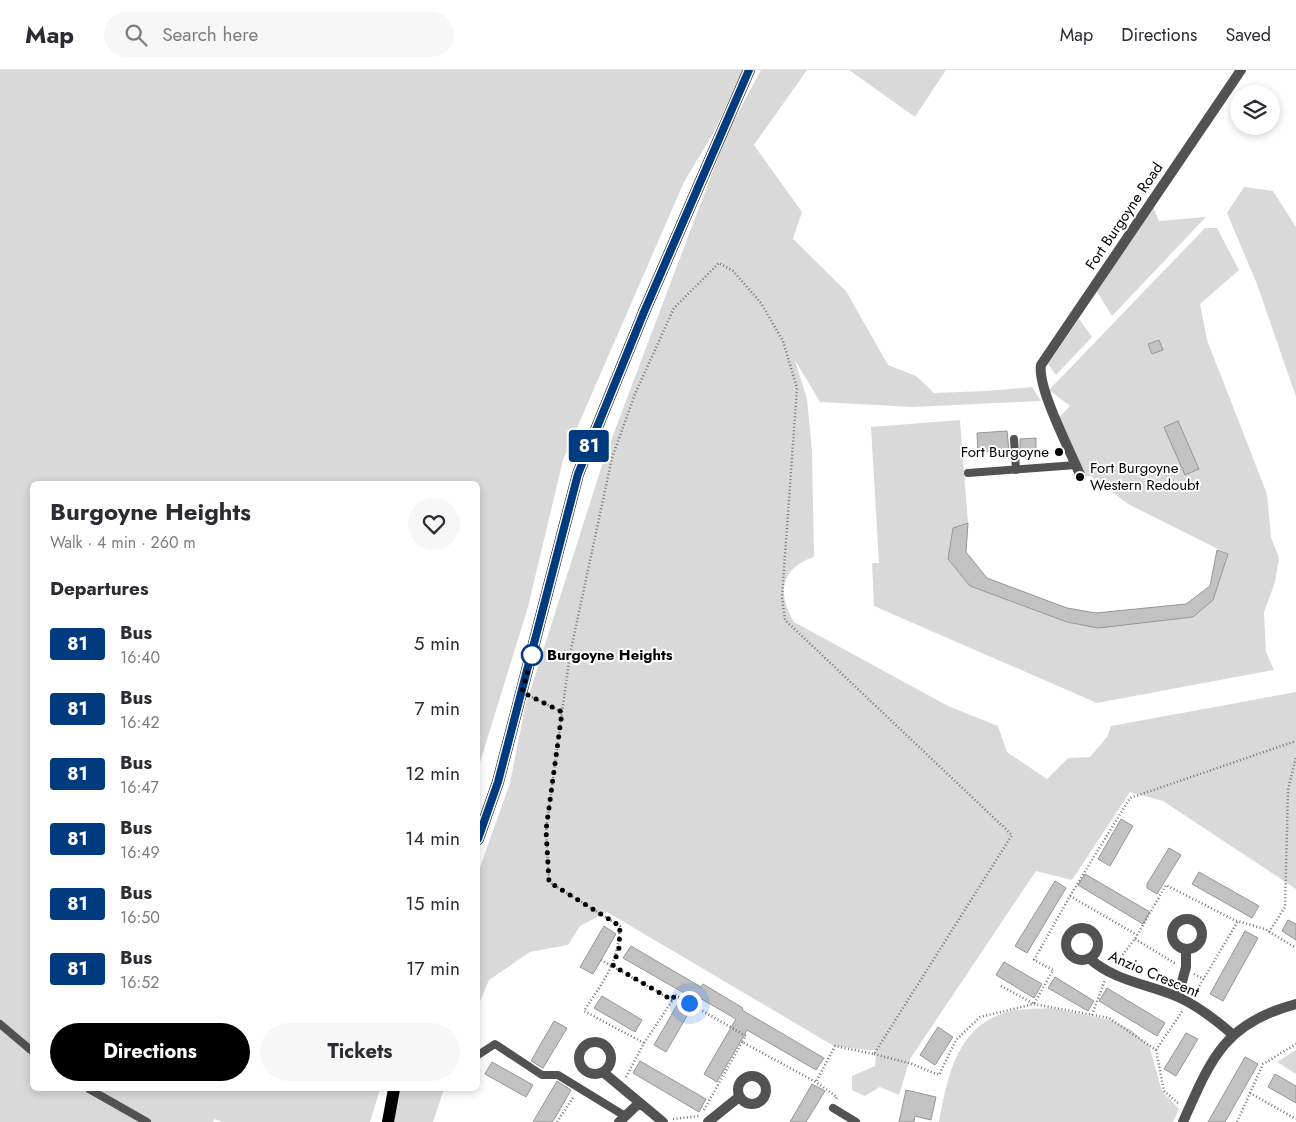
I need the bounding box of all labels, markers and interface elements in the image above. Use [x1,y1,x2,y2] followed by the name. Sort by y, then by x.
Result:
[104,12,454,57] search box
[25,17,74,52] text: Map
[122,21,150,49] icon: search
[162,21,258,48] text: Search here
[1060,22,1093,48] text: Map
[1121,22,1197,48] text: Directions
[1225,22,1271,48] text: Saved
[1230,85,1280,135] map controls
[1230,85,1280,135] button: layers
[1080,158,1168,274] street label: Fort Burgoyne Road
[566,430,612,462] line badge: 81
[579,433,599,459] text: 81
[961,441,1049,463] place label: Fort Burgoyne
[1053,446,1065,458] marker: Fort Burgoyne
[1090,457,1200,496] place label: Fort Burgoyne Western Redoubt
[1074,471,1086,483] marker: Fort Burgoyne Western Redoubt
[50,494,251,529] text: Burgoyne Heights
[408,498,460,550] button: heart
[50,531,196,554] text: Walk · 4 min · 260 m
[50,575,149,602] text: Departures
[120,619,152,646] text: Bus
[414,630,460,657] text: 5 min
[67,631,88,657] text: 81
[521,644,543,666] marker: Burgoyne Heights
[547,644,673,666] place label: Burgoyne Heights
[120,646,160,669] text: 16:40
[120,684,152,711] text: Bus
[415,695,460,722] text: 7 min
[67,696,88,722] text: 81
[120,711,160,734] text: 16:42
[120,749,152,776] text: Bus
[405,760,460,787] text: 12 min
[67,761,88,787] text: 81
[120,776,159,799] text: 16:47
[120,814,152,841] text: Bus
[405,825,460,852] text: 14 min
[67,826,88,852] text: 81
[120,841,160,864] text: 16:49
[120,879,152,906] text: Bus
[405,890,460,917] text: 15 min
[67,891,88,917] text: 81
[120,906,160,929] text: 16:50
[120,944,152,971] text: Bus
[1105,945,1203,1003] street label: Anzio Crescent
[406,955,460,982] text: 17 min
[67,956,88,982] text: 81
[120,971,159,994] text: 16:52
[677,991,702,1016] your location
[50,1023,250,1081] button: Directions
[260,1023,460,1081] button: Tickets

